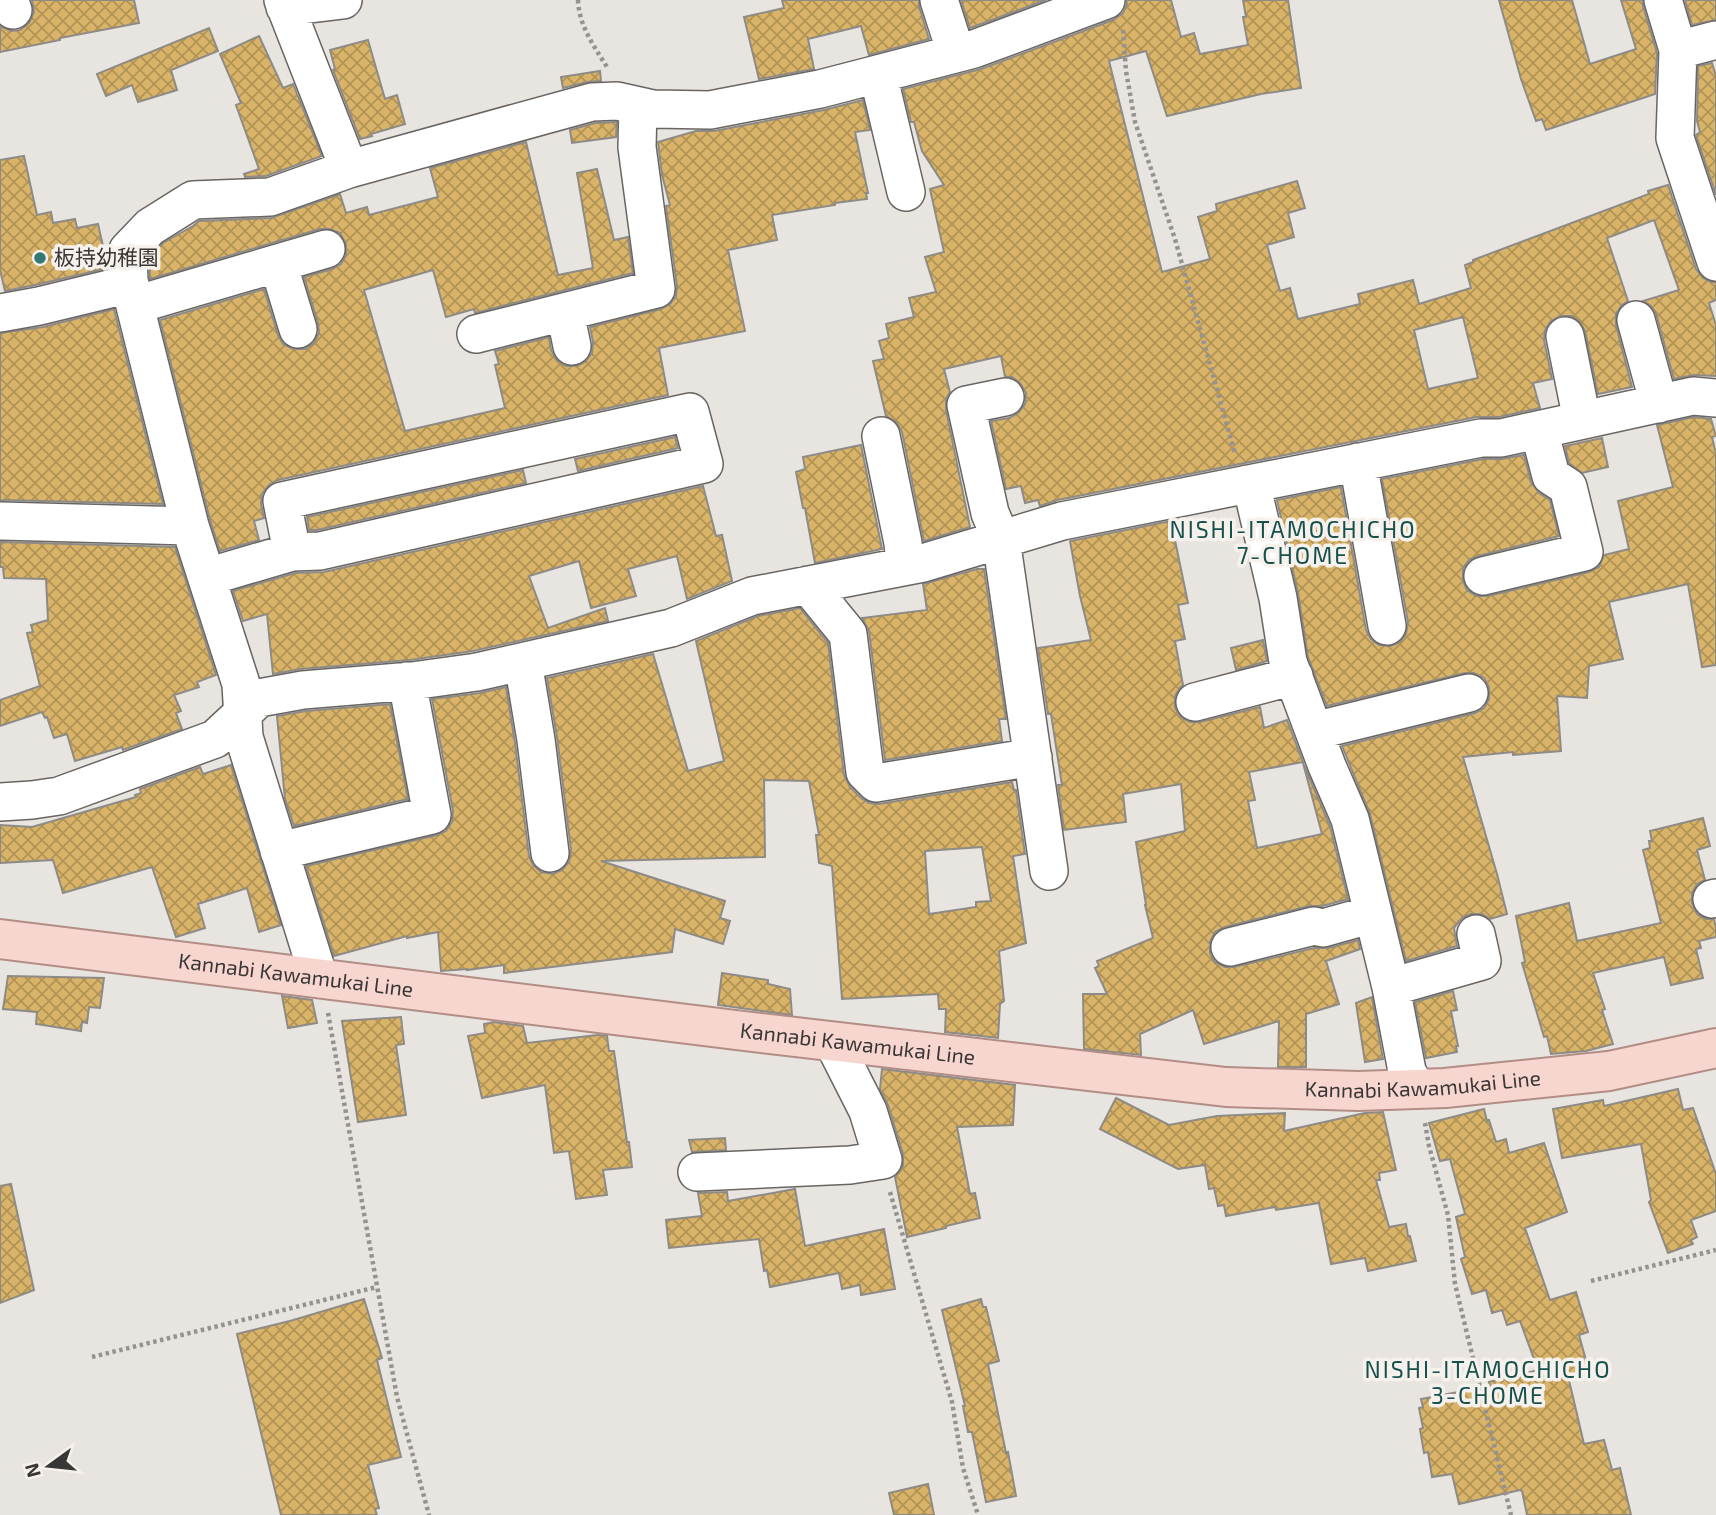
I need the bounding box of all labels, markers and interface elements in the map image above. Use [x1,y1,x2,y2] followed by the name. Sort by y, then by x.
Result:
[54,244,159,269] place label: 板持幼稚園
[32,250,48,266] marker: 板持幼稚園
[1169,515,1417,569] district label: NISHI-ITAMOCHICHO 7-CHOME
[177,947,415,1001] street label: Kannabi Kawamukai Line
[739,1017,977,1069] street label: Kannabi Kawamukai Line
[1304,1064,1542,1102] street label: Kannabi Kawamukai Line
[1364,1355,1612,1409] district label: NISHI-ITAMOCHICHO 3-CHOME
[14,1431,84,1501] north arrow
[19,1461,45,1480] text: N

